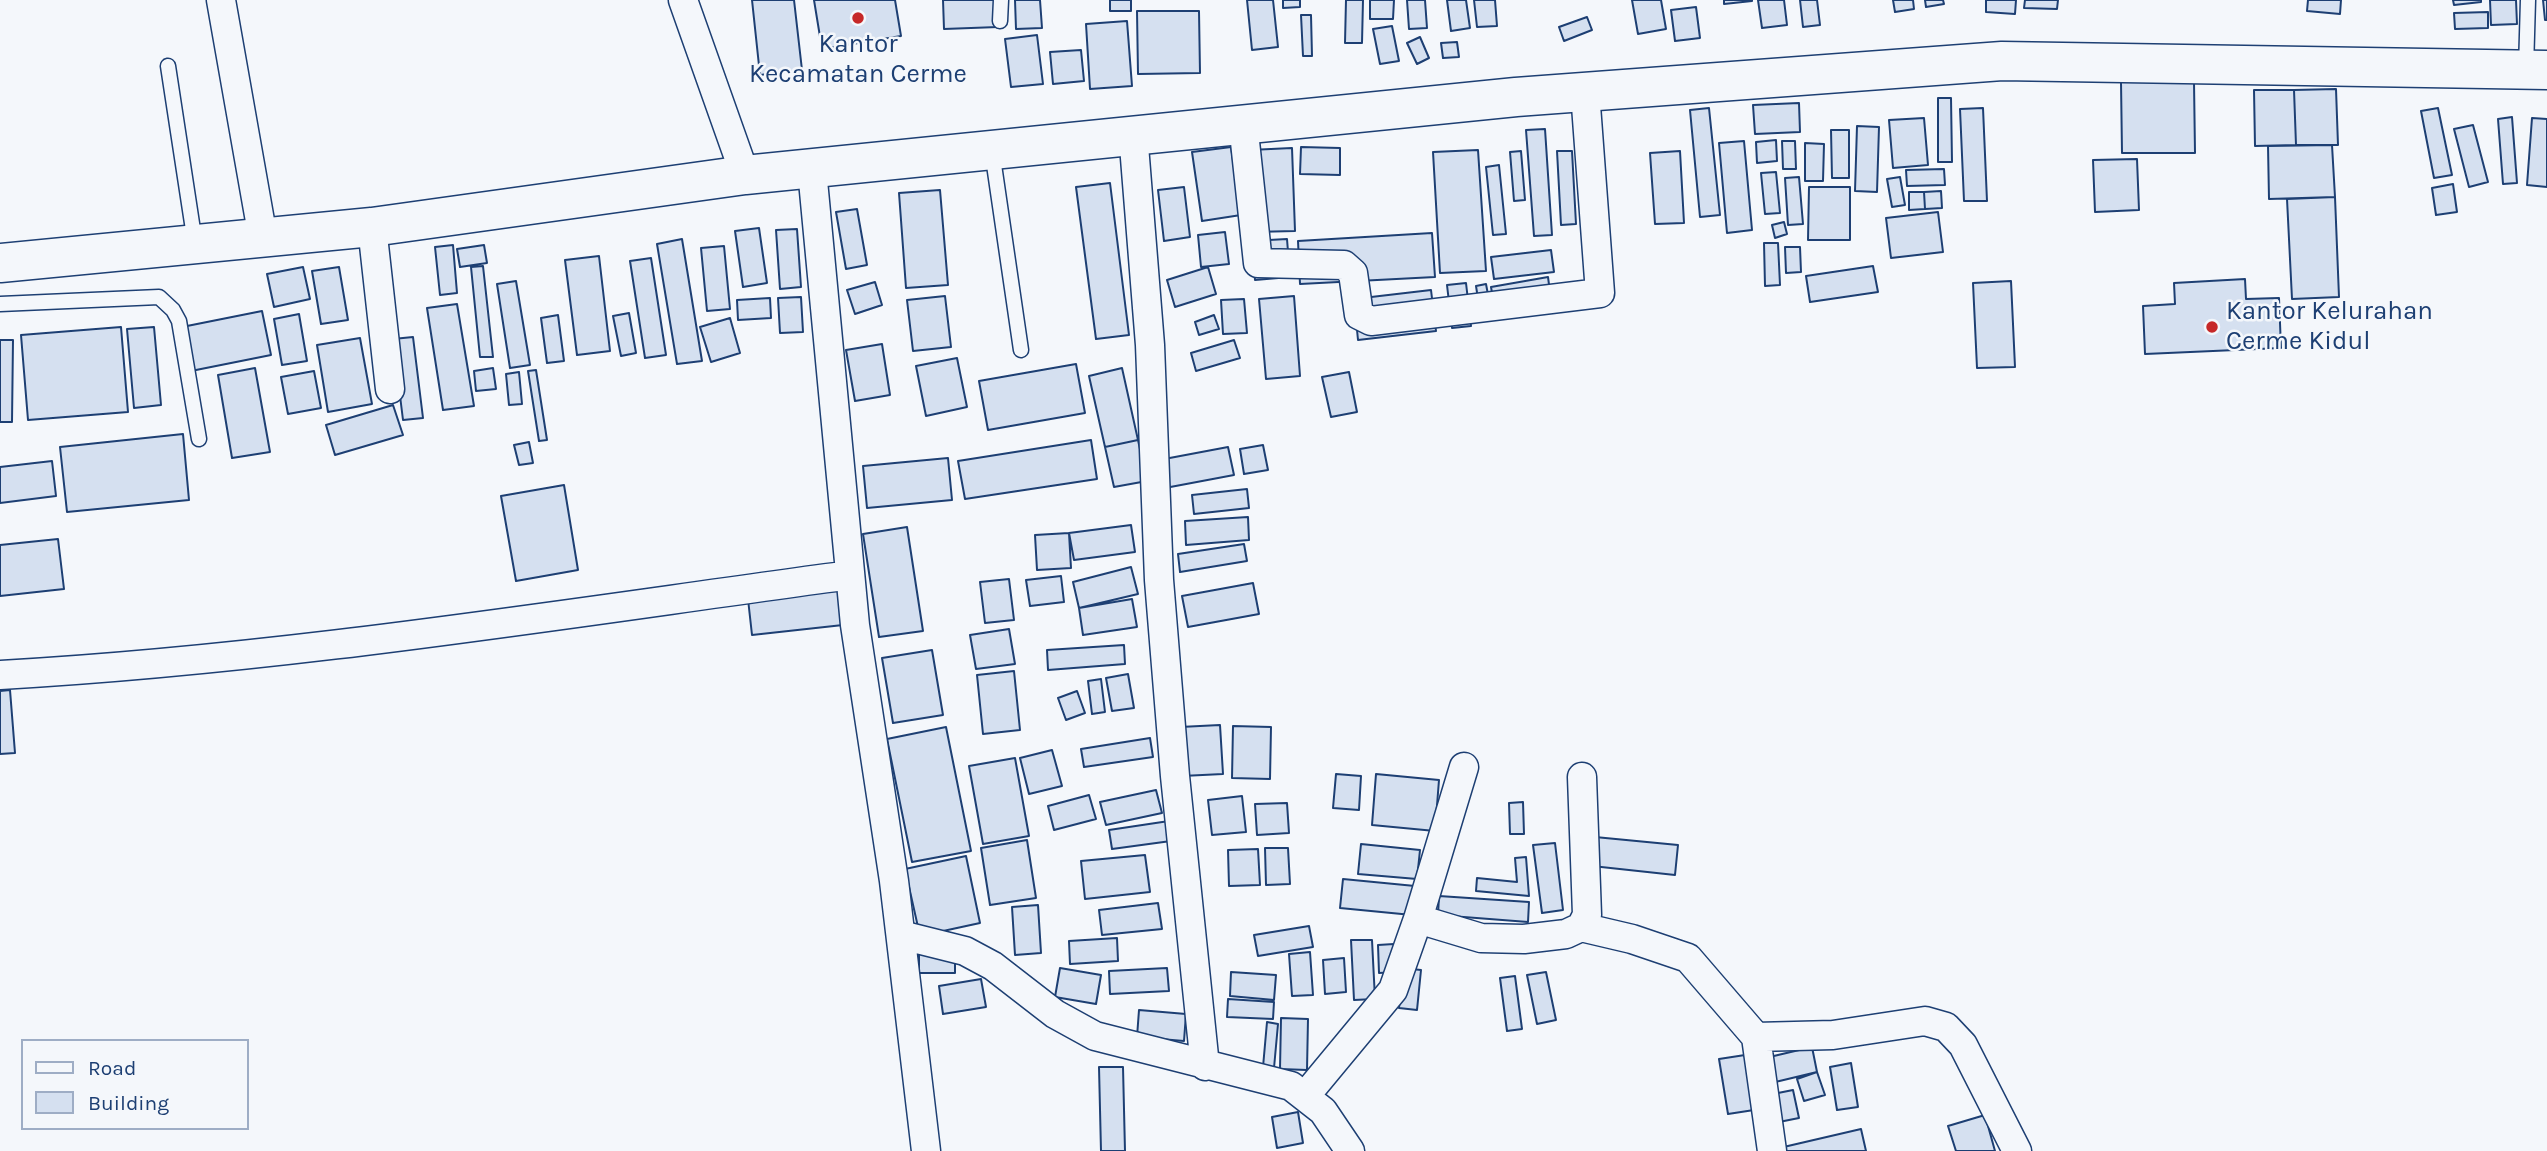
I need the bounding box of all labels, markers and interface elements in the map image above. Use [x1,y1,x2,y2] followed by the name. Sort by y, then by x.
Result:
[850,10,866,26] marker: Kantor Kecamatan Cerme
[749,29,967,90] place label: Kantor Kecamatan Cerme
[2226,296,2433,358] place label: Kantor Kelurahan Cerme Kidul
[2204,319,2220,335] marker: Kantor Kelurahan Cerme Kidul
[21,1039,248,1130] legend
[88,1056,136,1080] text: Road
[88,1091,169,1115] text: Building

